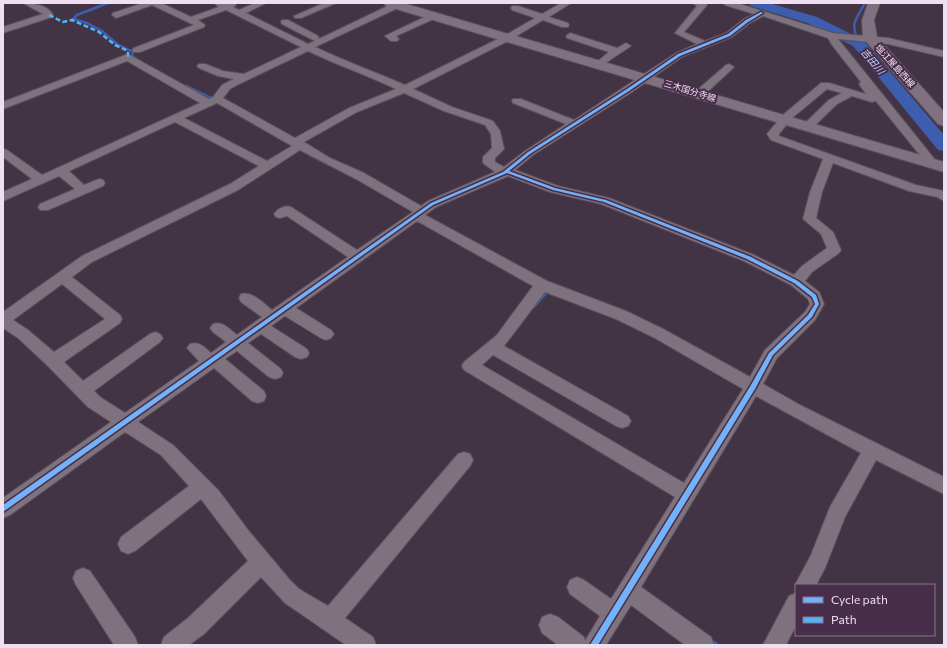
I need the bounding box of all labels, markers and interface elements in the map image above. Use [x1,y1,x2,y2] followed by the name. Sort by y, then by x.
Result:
[873,42,918,90] street label: 塩江屋島西線
[859,46,888,77] water label: 吉田川
[663,77,719,104] street label: 三木国分寺線
[795,584,935,636] legend
[831,592,888,606] text: Cycle path
[831,612,857,626] text: Path

